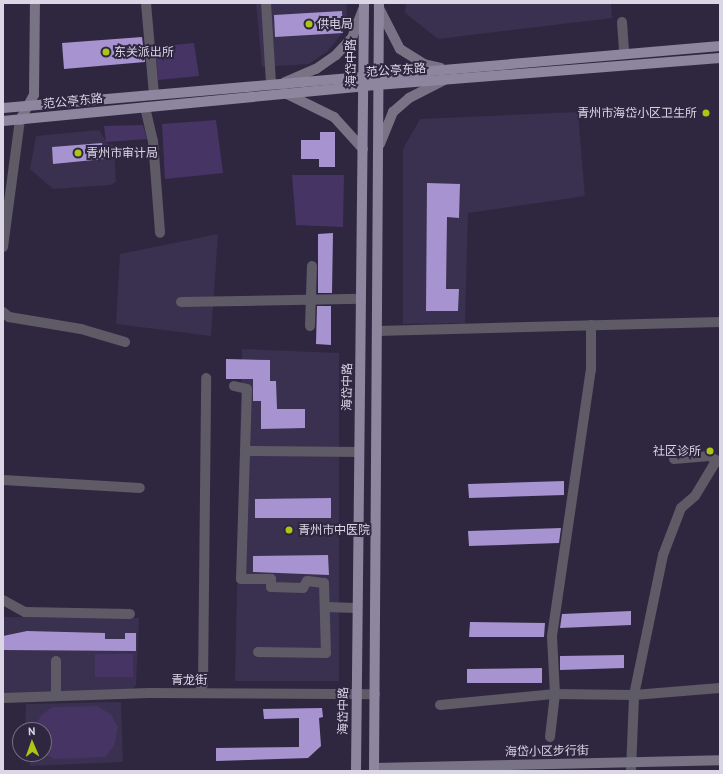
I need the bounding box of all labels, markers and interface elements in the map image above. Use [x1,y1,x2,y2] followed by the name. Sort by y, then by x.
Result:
[317,17,353,31] place label: 供电局
[304,19,314,29] marker: 供电局
[344,39,358,87] street label: 海岱中路
[114,45,174,59] place label: 东关派出所
[101,47,111,57] marker: 东关派出所
[366,61,426,79] street label: 范公亭东路
[42,91,104,111] street label: 范公亭东路
[577,106,697,120] place label: 青州市海岱小区卫生所
[700,107,712,119] marker: 青州市海岱小区卫生所
[86,146,158,160] place label: 青州市审计局
[73,148,83,158] marker: 青州市审计局
[339,363,355,411] street label: 海岱中路
[653,444,701,458] place label: 社区诊所
[704,445,716,457] marker: 社区诊所
[298,523,370,537] place label: 青州市中医院
[283,524,295,536] marker: 青州市中医院
[171,673,207,687] street label: 青龙街
[335,687,351,735] street label: 海岱中路
[12,722,52,762] north arrow
[28,724,35,738] text: N
[505,743,589,759] street label: 海岱小区步行街

